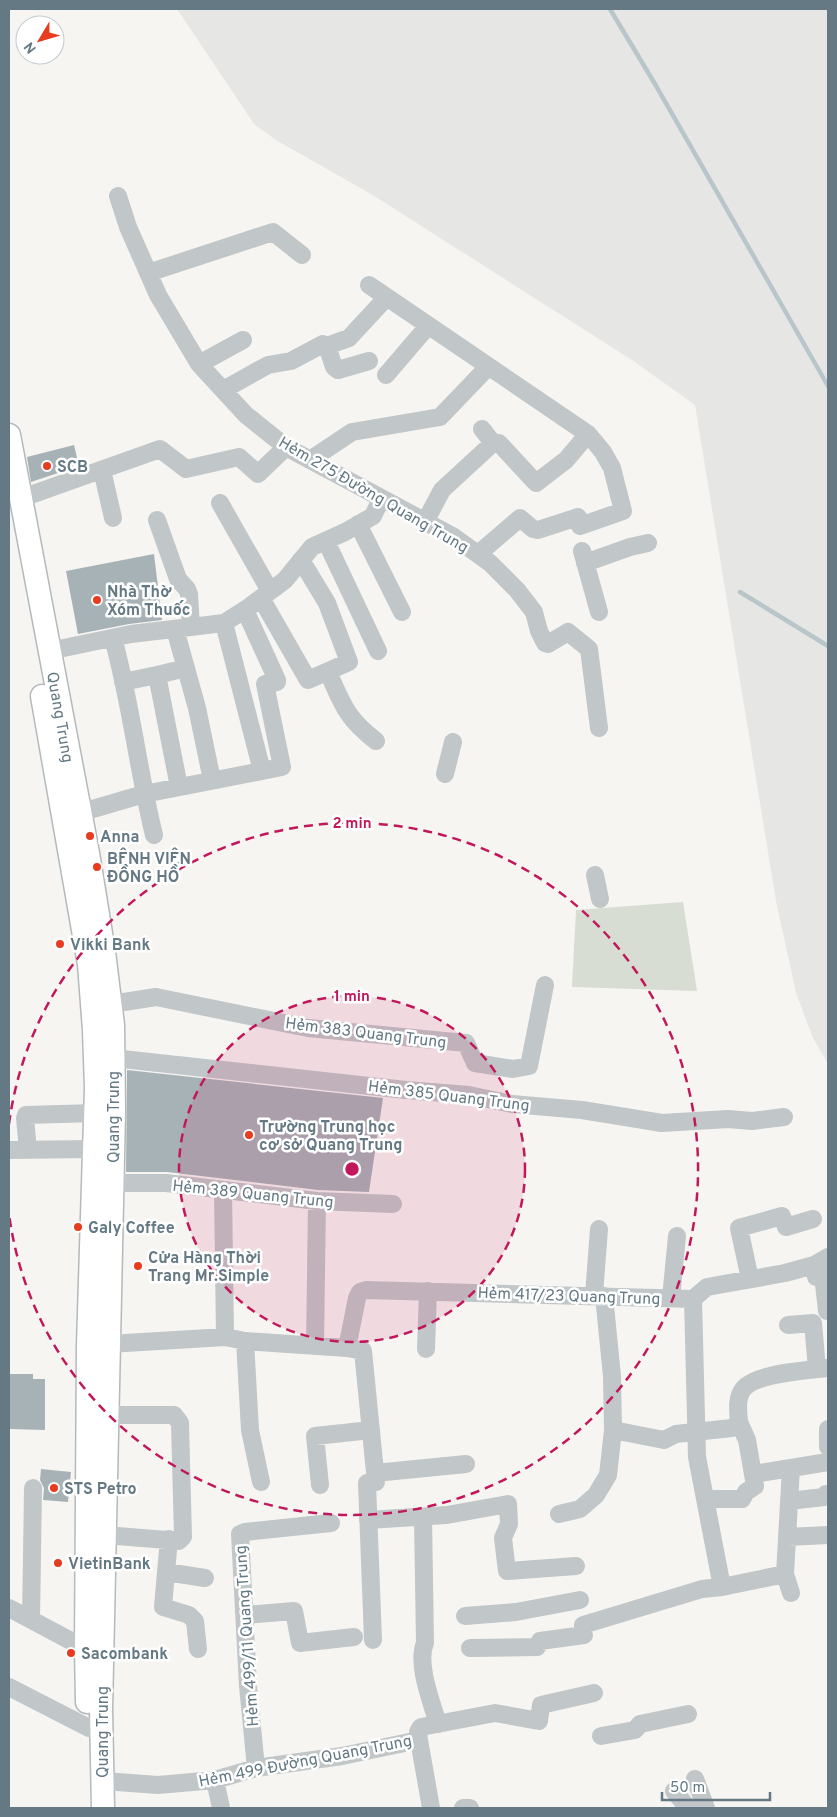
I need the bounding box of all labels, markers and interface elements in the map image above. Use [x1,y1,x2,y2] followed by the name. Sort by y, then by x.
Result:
[15,15,65,65] north arrow
[21,38,41,56] text: N
[275,433,471,558] street label: Hẻm 275 Đường Quang Trung
[57,458,88,478] place label: SCB
[41,460,53,472] marker: SCB
[107,583,191,621] place label: Nhà Thờ Xóm Thuốc
[91,594,103,606] marker: Nhà Thờ Xóm Thuốc
[41,670,77,764] street label: Quang Trung
[332,815,372,834] text: 2 min
[100,828,139,848] place label: Anna
[84,830,96,842] marker: Anna
[107,847,191,888] place label: BỆNH VIỆN ĐỒNG HỒ
[91,861,103,873] marker: BỆNH VIỆN ĐỒNG HỒ
[70,936,150,956] place label: Vikki Bank
[54,938,66,950] marker: Vikki Bank
[334,988,370,1007] text: 1 min
[284,1014,448,1054] street label: Hẻm 383 Quang Trung
[105,1071,125,1163] street label: Quang Trung
[367,1077,531,1117] street label: Hẻm 385 Quang Trung
[259,1118,403,1156] place label: Trường Trung học cơ sở Quang Trung
[243,1129,255,1141] marker: Trường Trung học cơ sở Quang Trung
[343,1160,361,1178] centre of rings
[171,1177,334,1213] street label: Hẻm 389 Quang Trung
[88,1219,175,1239] place label: Galy Coffee
[72,1221,84,1233] marker: Galy Coffee
[148,1249,269,1287] place label: Cửa Hàng Thời Trang Mr.Simple
[132,1260,144,1272] marker: Cửa Hàng Thời Trang Mr.Simple
[477,1284,661,1310] street label: Hẻm 417/23 Quang Trung
[64,1480,137,1500] place label: STS Petro
[48,1482,60,1494] marker: STS Petro
[232,1544,264,1727] street label: Hẻm 499/11 Quang Trung
[68,1555,151,1575] place label: VietinBank
[52,1557,64,1569] marker: VietinBank
[81,1645,168,1665] place label: Sacombank
[65,1647,77,1659] marker: Sacombank
[94,1686,114,1778] street label: Quang Trung
[197,1731,414,1792] street label: Hẻm 499 Đường Quang Trung
[662,1770,770,1802] scale bar
[670,1779,705,1798] text: 50 m

